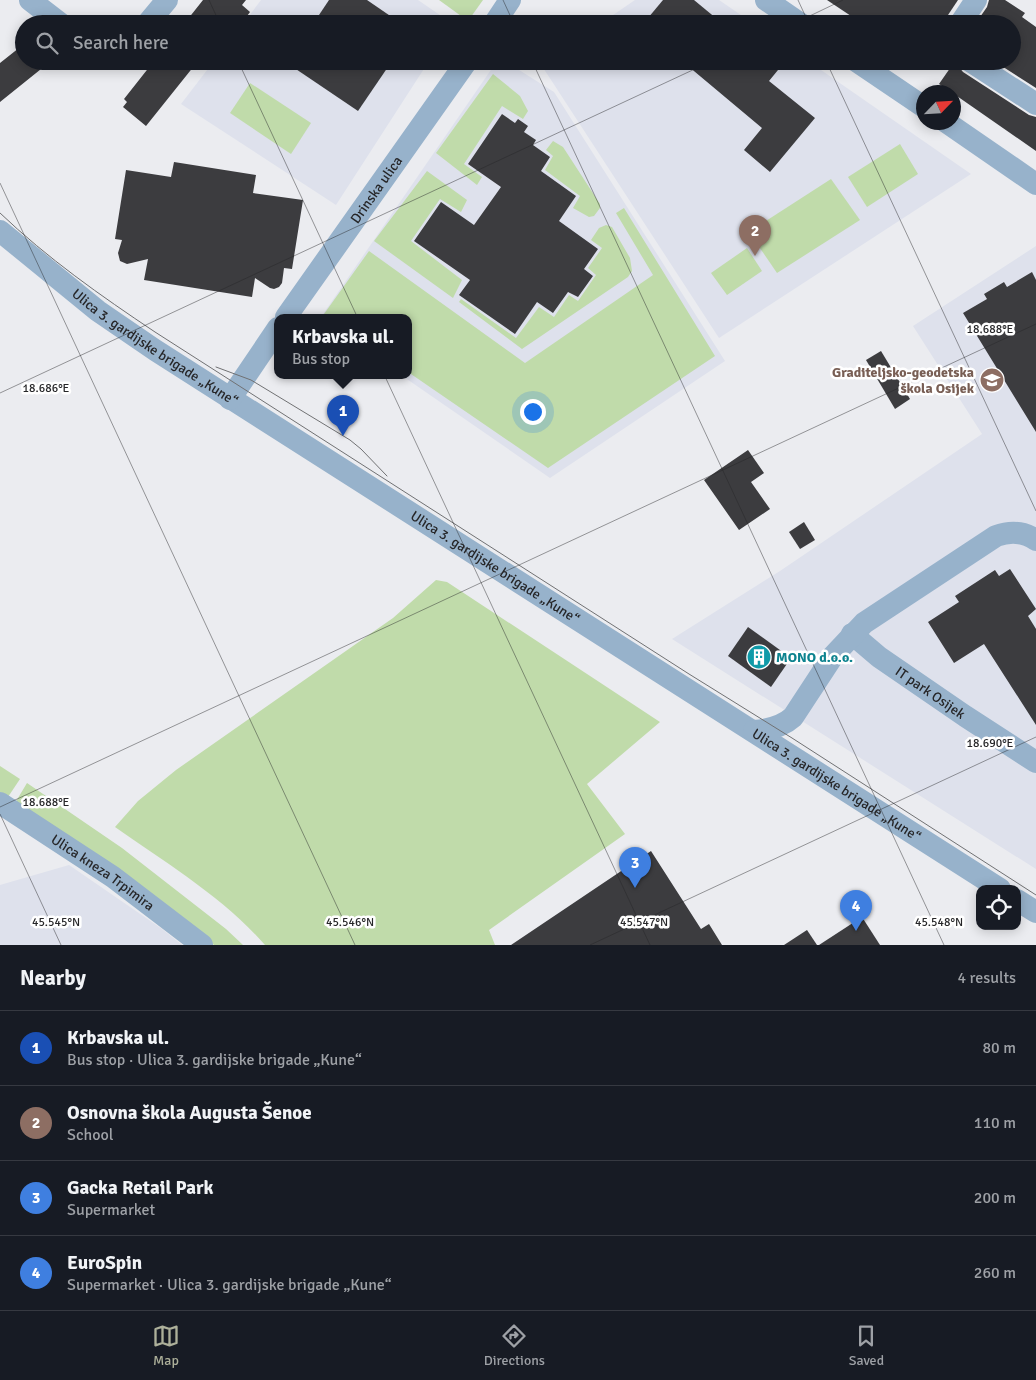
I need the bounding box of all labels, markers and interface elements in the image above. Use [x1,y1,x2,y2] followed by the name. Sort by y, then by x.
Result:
[15,15,1021,70] search box
[33,29,61,57] icon: search
[73,31,169,55] text: Search here
[916,85,961,130] north arrow
[347,153,406,227] street label: Drinska ulica
[739,215,771,256] pin: 2
[68,285,241,410] street label: Ulica 3. gardijske brigade „Kune“
[274,314,412,379] popup
[967,322,1014,337] text: 18.688°E
[292,325,394,349] text: Krbavska ul.
[292,349,350,369] text: Bus stop
[832,364,975,397] place label: Graditeljsko-geodetska škola Osijek
[979,367,1005,393] school or university icon: Graditeljsko-geodetska škola Osijek
[23,381,70,396] text: 18.686°E
[327,395,359,436] pin: 1
[520,399,546,425] your location
[407,507,582,628] street label: Ulica 3. gardijske brigade „Kune“
[746,644,772,670] building icon: MONO d.o.o.
[776,649,853,666] place label: MONO d.o.o.
[892,663,968,723] street label: IT park Osijek
[749,725,924,845] street label: Ulica 3. gardijske brigade „Kune“
[967,736,1014,751] text: 18.690°E
[23,795,70,810] text: 18.688°E
[48,831,157,914] street label: Ulica kneza Trpimira
[619,847,651,888] pin: 3
[976,885,1021,930] map controls
[976,885,1021,930] button: locate
[840,890,872,931] pin: 4
[32,915,80,930] text: 45.545°N
[326,915,374,930] text: 45.546°N
[620,915,668,930] text: 45.547°N
[915,915,963,930] text: 45.548°N
[20,965,86,991] text: Nearby
[957,968,1016,988] text: 4 results
[67,1026,169,1050] text: Krbavska ul.
[32,1038,40,1058] text: 1
[982,1038,1016,1058] text: 80 m
[67,1050,362,1070] text: Bus stop · Ulica 3. gardijske brigade „Kune“
[67,1101,312,1125] text: Osnovna škola Augusta Šenoe
[32,1113,40,1133] text: 2
[974,1113,1016,1133] text: 110 m
[67,1125,113,1145] text: School
[67,1176,214,1200] text: Gacka Retail Park
[32,1188,40,1208] text: 3
[974,1188,1016,1208] text: 200 m
[67,1200,155,1220] text: Supermarket
[67,1251,142,1275] text: EuroSpin
[32,1263,40,1283] text: 4
[974,1263,1016,1283] text: 260 m
[67,1275,392,1295] text: Supermarket · Ulica 3. gardijske brigade „Kune“
[152,1322,180,1369] tab: Map
[484,1322,545,1369] tab: Directions
[849,1322,884,1369] tab: Saved

